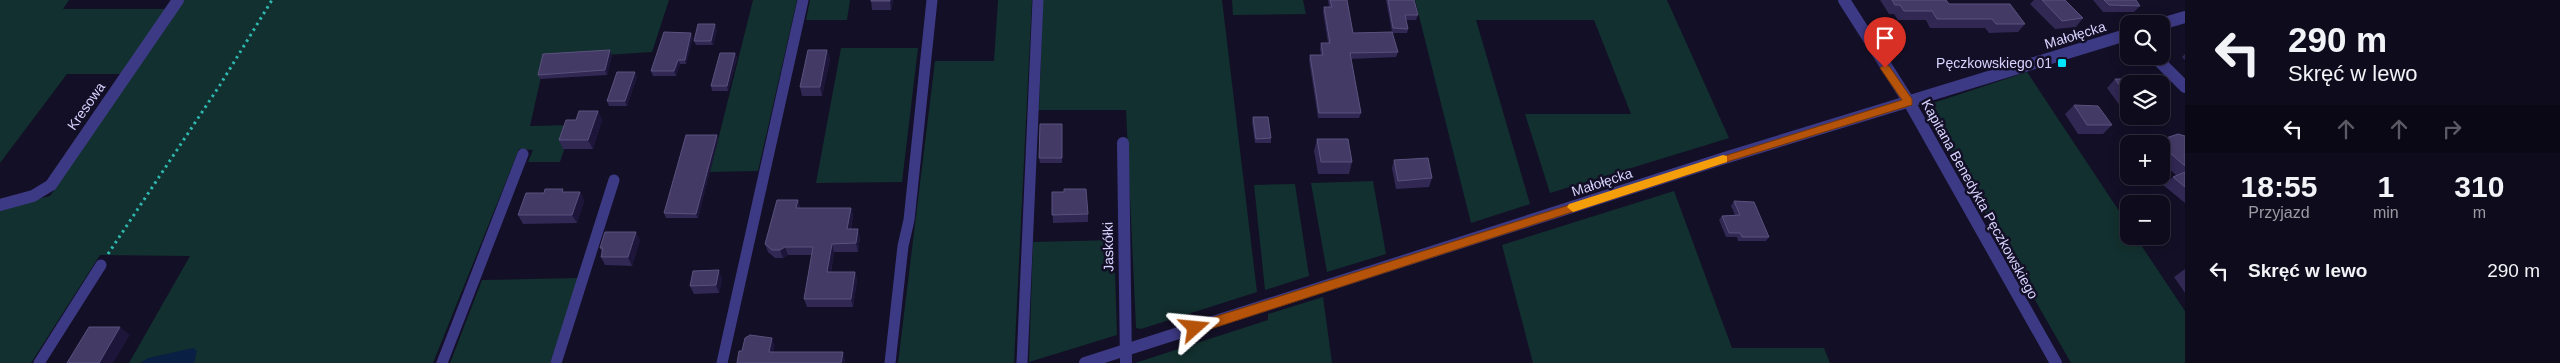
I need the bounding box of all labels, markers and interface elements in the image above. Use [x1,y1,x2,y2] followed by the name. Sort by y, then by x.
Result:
[2120,15,2170,245] map controls
[2120,15,2170,65] button: search
[1864,17,1906,68] pin
[2043,18,2108,52] street label: Małołęcka
[2205,20,2270,85] icon: left
[2288,20,2387,59] text: 290 m
[1871,24,1899,52] icon: arrive
[1936,55,2052,71] place label: Pęczkowskiego 01
[2056,57,2068,69] marker: Pęczkowskiego 01
[2288,61,2418,86] text: Skręć w lewo
[2120,75,2170,125] button: layers
[64,79,108,133] street label: Kresowa
[1918,96,2042,302] street label: Kapitana Benedykta Pęczkowskiego
[2279,115,2307,143] icon: left
[2332,115,2360,143] icon: ahead
[2385,115,2413,143] icon: ahead
[2438,115,2466,143] icon: right
[2120,135,2170,185] button: +
[1570,165,1635,199] street label: Małołęcka
[2241,170,2317,203] text: 18:55
[2377,170,2394,203] text: 1
[2454,170,2504,203] text: 310
[2120,195,2170,245] button: −
[2248,204,2310,221] text: Przyjazd
[2373,204,2399,221] text: min
[2473,204,2486,221] text: m
[1100,222,1116,272] street label: Jaskółki
[2205,257,2233,285] icon: left
[2248,260,2367,281] text: Skręć w lewo
[2487,260,2540,281] text: 290 m
[1168,301,1220,353] position arrow

